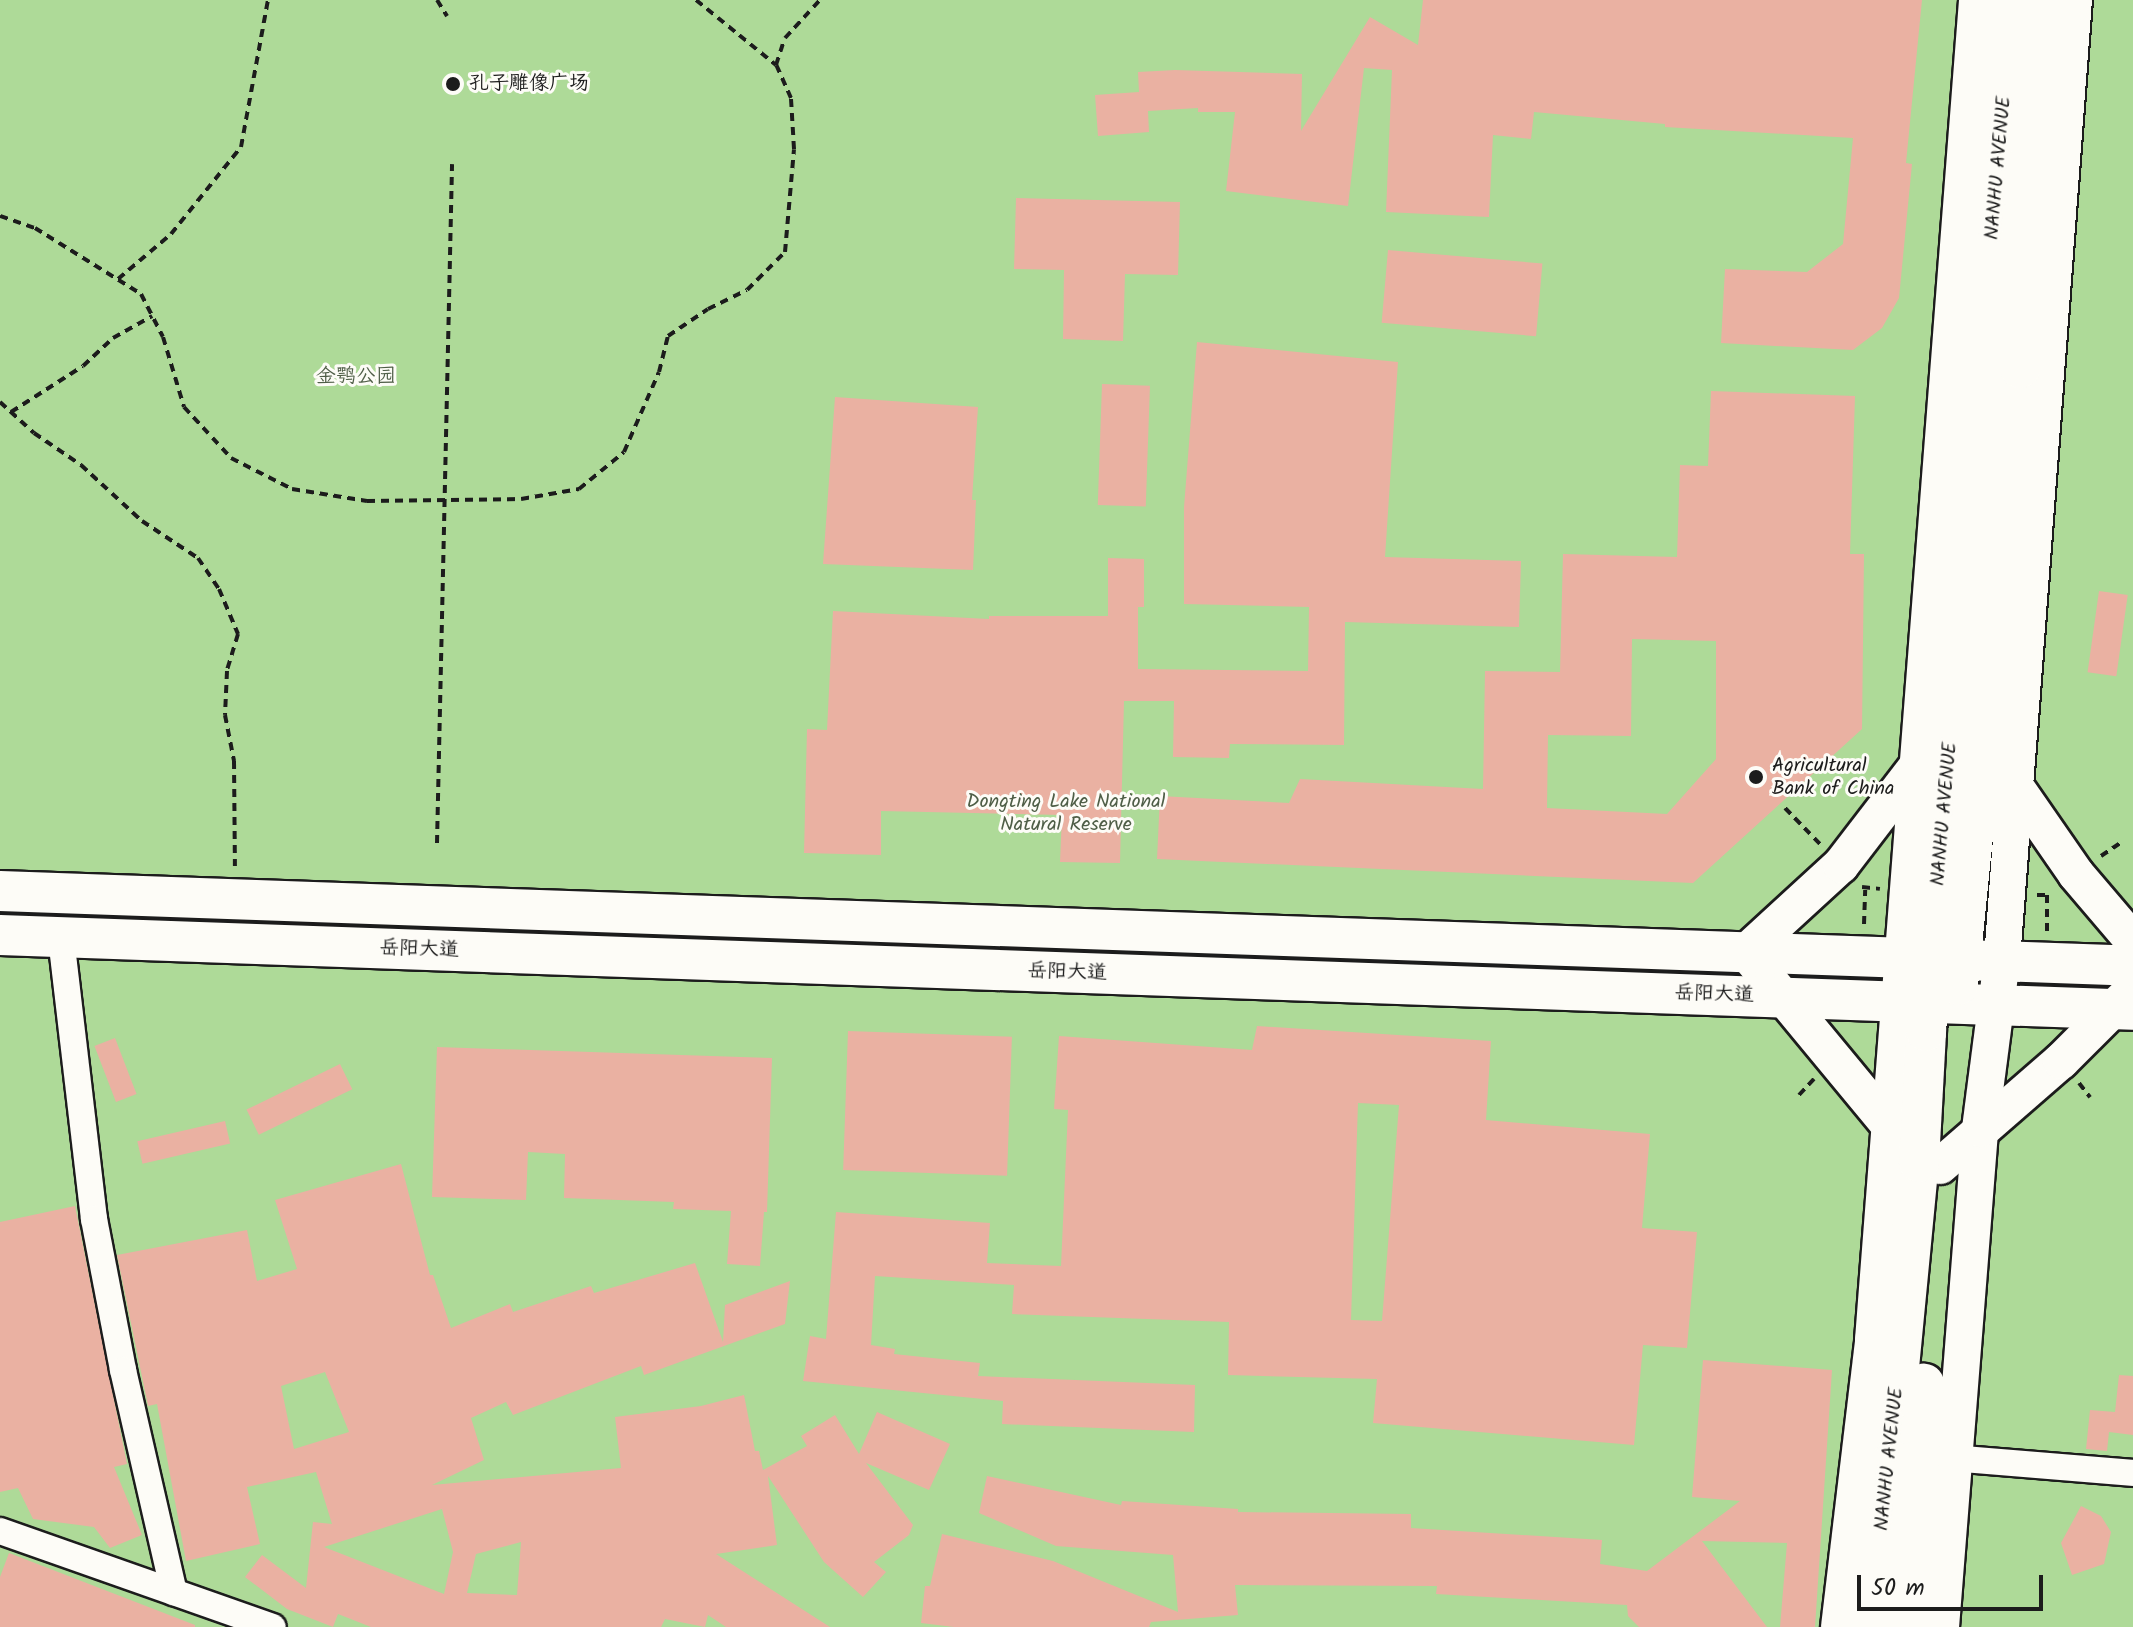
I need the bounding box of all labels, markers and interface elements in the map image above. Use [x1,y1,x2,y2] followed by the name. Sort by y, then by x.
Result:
[469,72,589,96] place label: 孔子雕像广场
[444,75,462,93] marker: 孔子雕像广场
[1981,95,2017,241] street label: NANHU AVENUE
[316,365,396,389] park label: 金鹗公园
[1927,741,1963,887] street label: NANHU AVENUE
[1772,754,1894,801] place label: Agricultural Bank of China
[1747,768,1765,786] marker: Agricultural Bank of China
[967,790,1165,837] park label: Dongting Lake National Natural Reserve
[379,937,459,963] street label: 岳阳大道
[1027,960,1107,986] street label: 岳阳大道
[1674,982,1754,1008] street label: 岳阳大道
[1871,1386,1909,1532] street label: NANHU AVENUE
[1861,1559,2047,1609] scale bar
[1871,1569,1925,1608] text: 50 m

